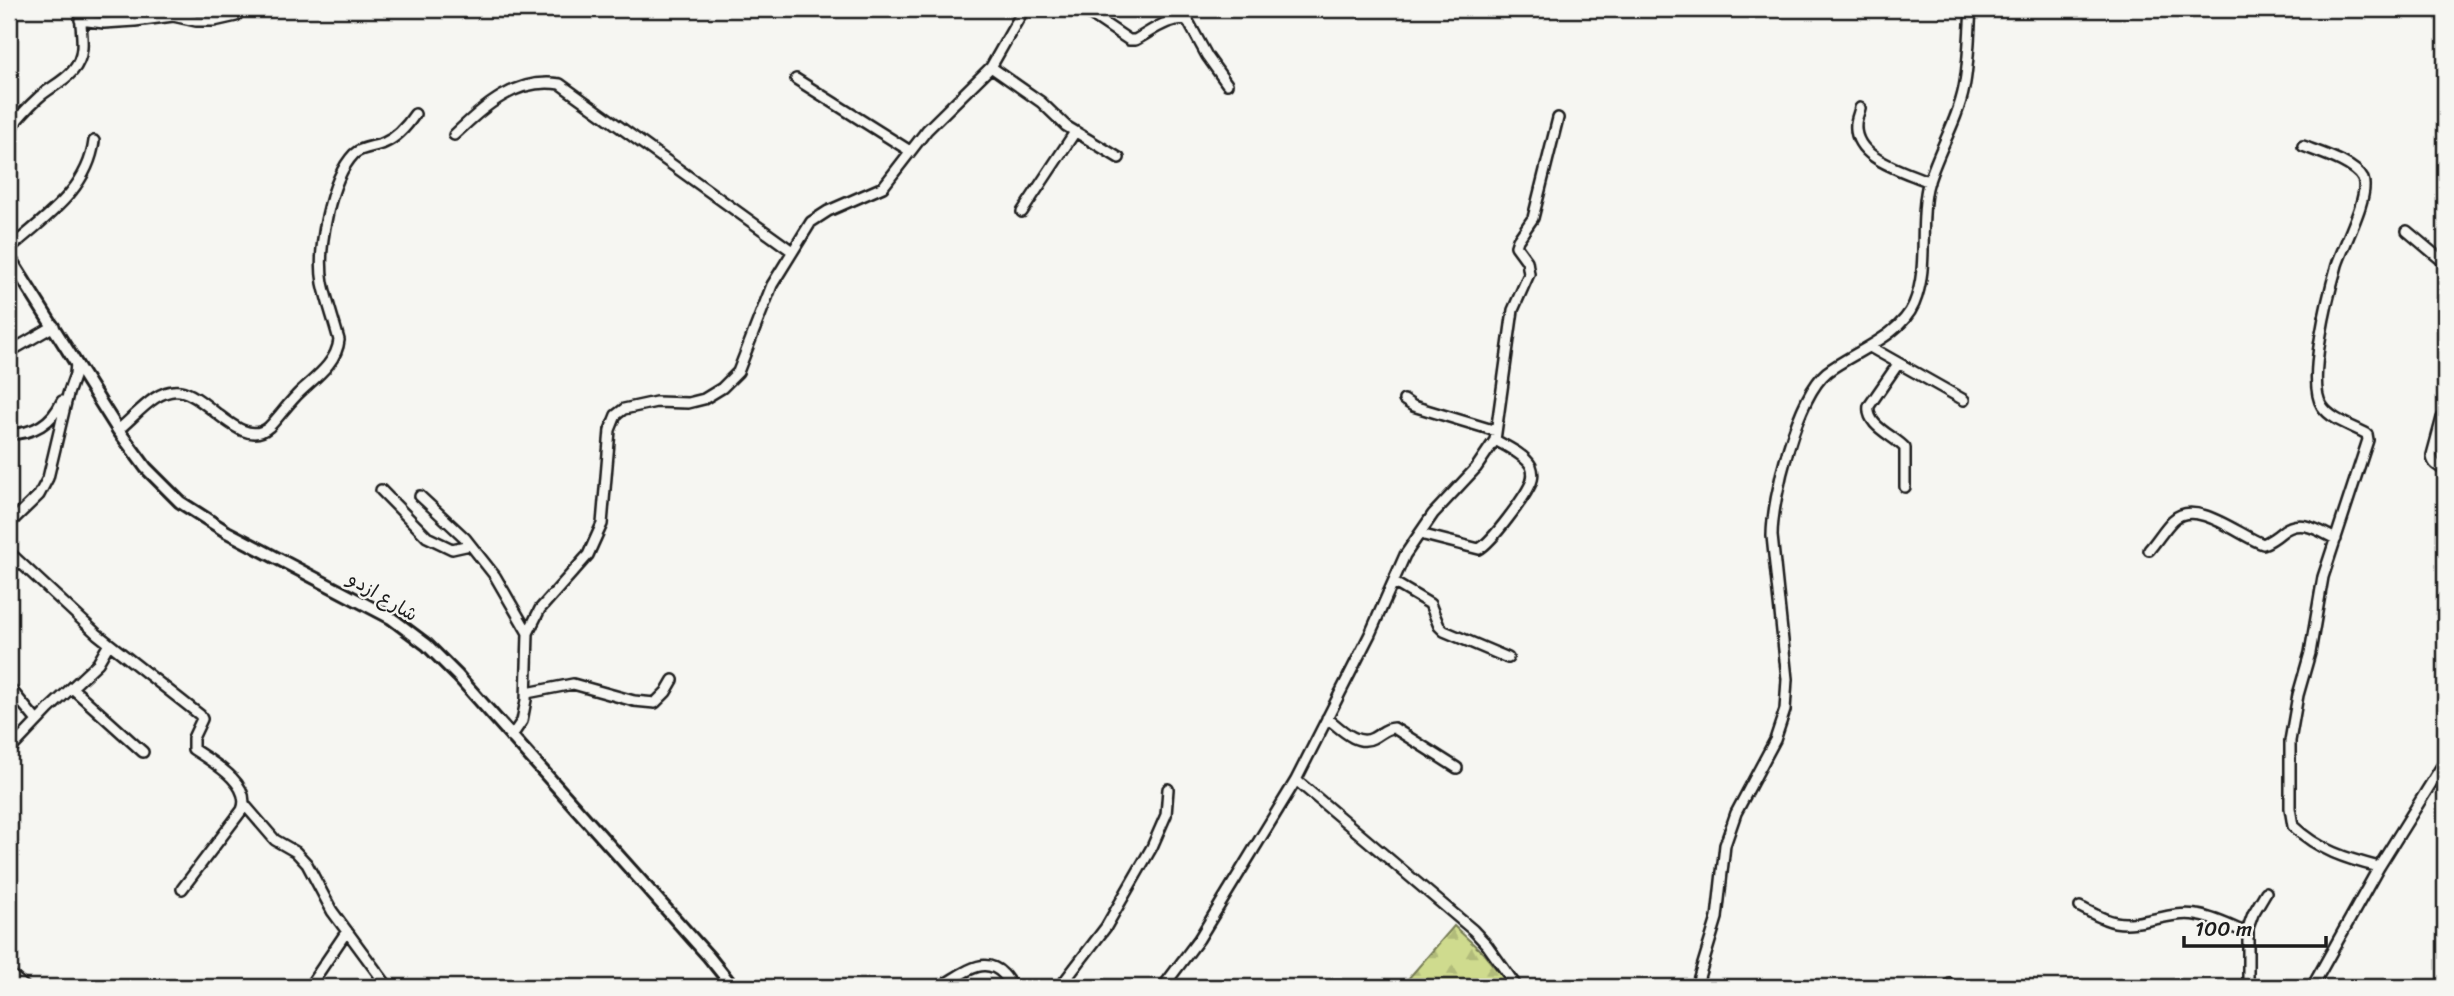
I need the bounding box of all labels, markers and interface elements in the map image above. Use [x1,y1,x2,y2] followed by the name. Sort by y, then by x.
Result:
[340,562,424,630] street label: شارع ازدو
[2184,905,2326,949] scale bar
[2195,910,2252,948] text: 100 m

